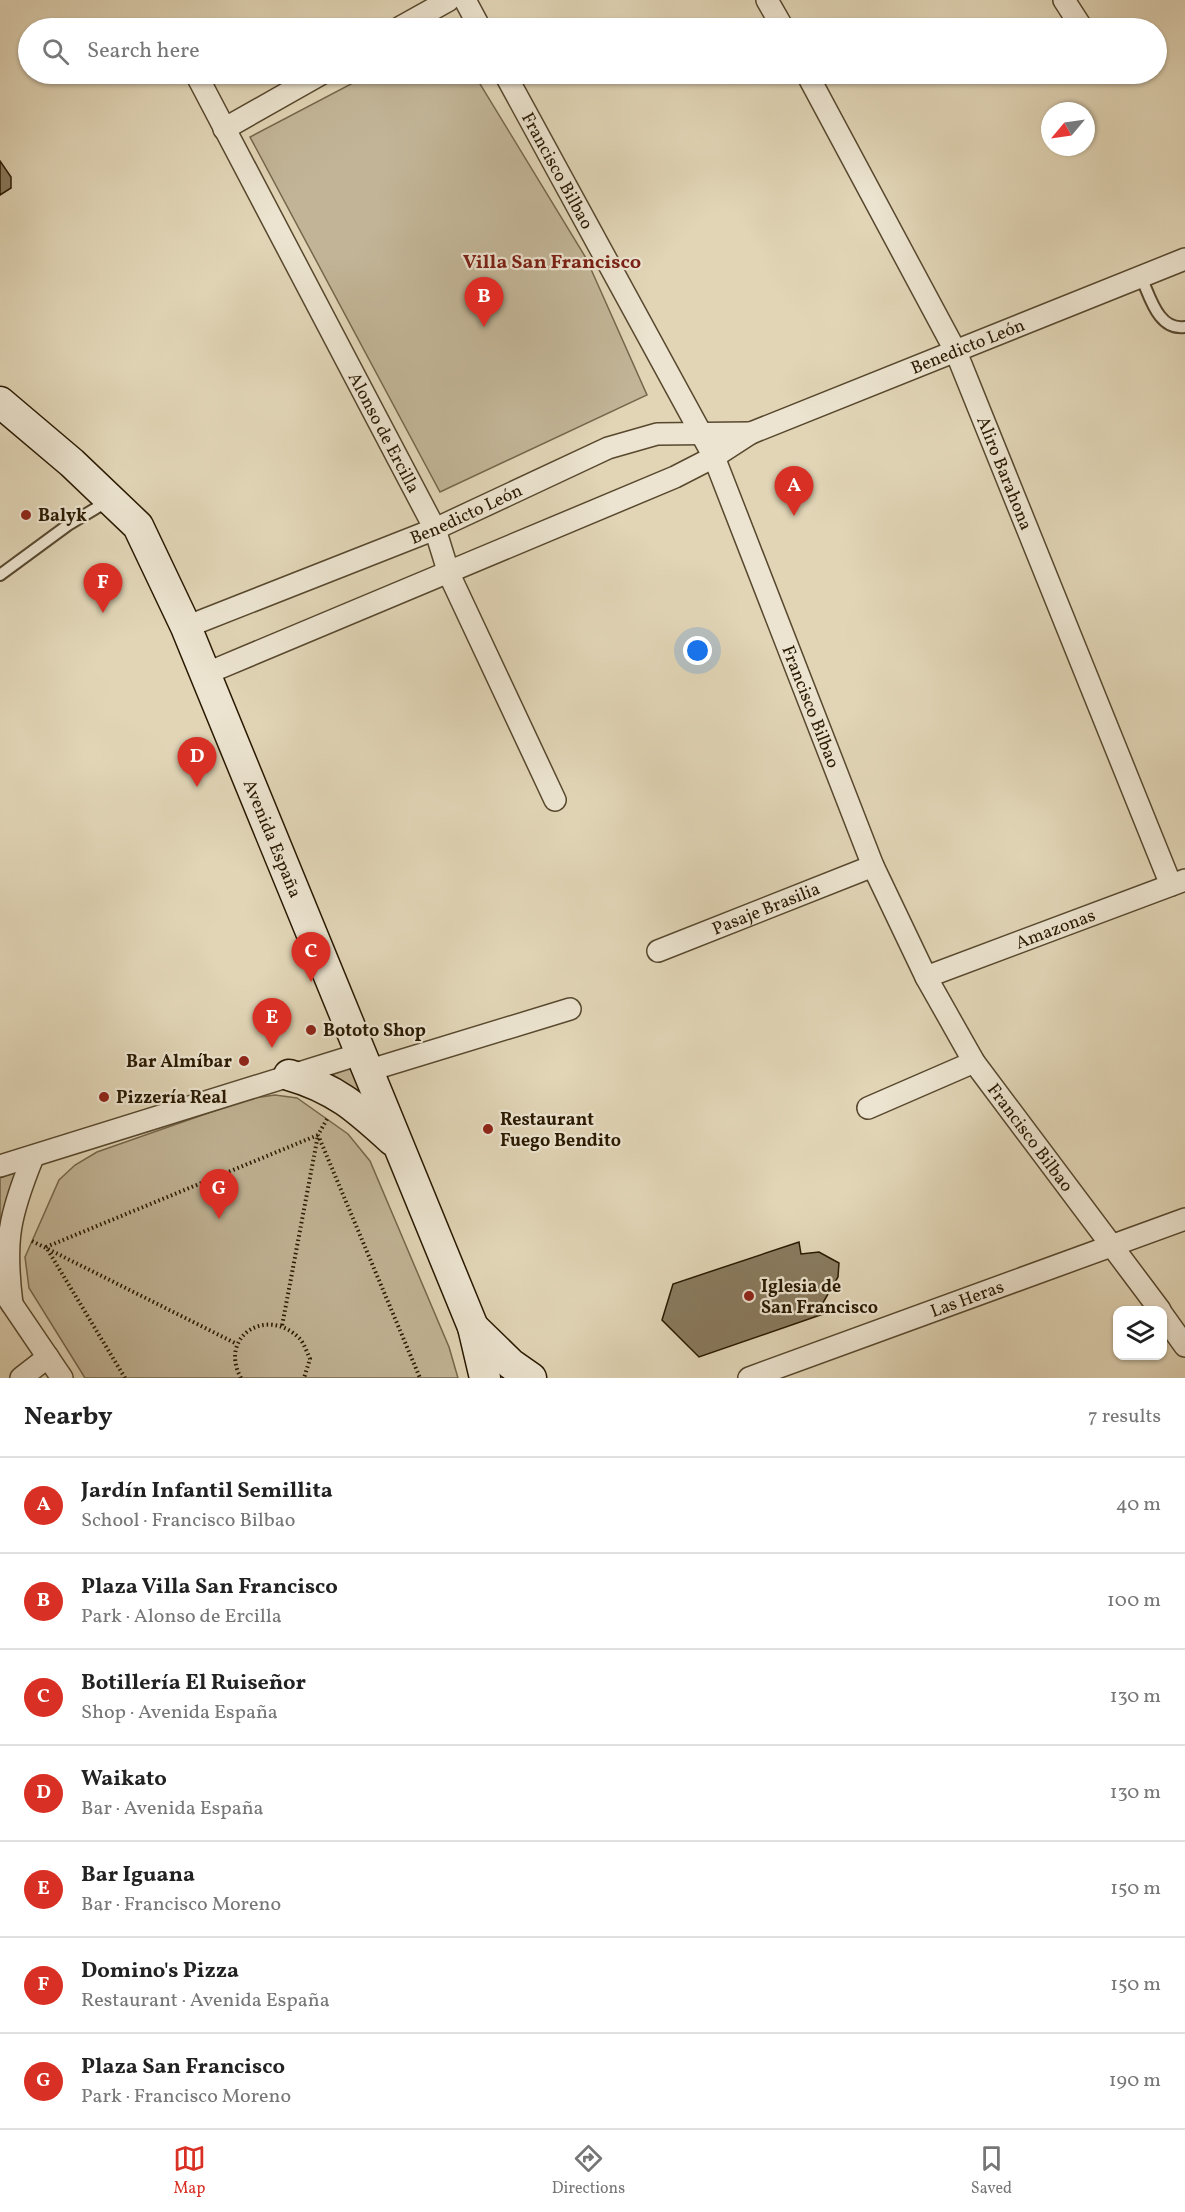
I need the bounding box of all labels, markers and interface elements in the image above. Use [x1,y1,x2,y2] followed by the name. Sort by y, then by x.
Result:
[18,18,1167,84] search box
[39,35,72,68] icon: search
[87,36,200,67] text: Search here
[1041,102,1095,156] north arrow
[514,108,598,234] street label: Francisco Bilbao
[463,249,641,277] district label: Villa San Francisco
[464,278,504,327] pin: B
[907,313,1029,382] street label: Benedicto León
[341,368,425,498] street label: Alonso de Ercilla
[969,413,1038,534] street label: Aliro Barahona
[774,466,814,516] pin: A
[407,479,527,552] street label: Benedicto León
[38,504,87,529] place label: Balyk
[19,508,33,522] marker: Balyk
[84,564,122,613] pin: F
[683,636,712,665] your location
[774,642,845,772] street label: Francisco Bilbao
[178,738,216,787] pin: D
[236,776,307,902] street label: Avenida España
[709,877,824,942] street label: Pasaje Brasilia
[1012,904,1099,956] street label: Amazonas
[292,932,330,982] pin: C
[252,998,292,1048] pin: E
[323,1019,426,1044] place label: Bototo Shop
[304,1023,318,1037] marker: Bototo Shop
[126,1050,232,1075] place label: Bar Almíbar
[237,1054,251,1068] marker: Bar Almíbar
[980,1079,1078,1198] street label: Francisco Bilbao
[116,1086,227,1111] place label: Pizzería Real
[97,1090,111,1104] marker: Pizzería Real
[500,1108,621,1154] place label: Restaurant Fuego Bendito
[481,1122,495,1136] marker: Restaurant Fuego Bendito
[200,1170,238,1219] pin: G
[761,1275,878,1321] place label: Iglesia de San Francisco
[927,1275,1008,1325] street label: Las Heras
[742,1289,756,1303] marker: Iglesia de San Francisco
[1113,1306,1167,1360] map controls
[1113,1306,1167,1360] button: layers
[24,1399,113,1435] text: Nearby
[1088,1403,1161,1431] text: 7 results
[81,1476,333,1507] text: Jardín Infantil Semillita
[36,1491,51,1519] text: A
[1116,1491,1161,1519] text: 40 m
[81,1507,295,1535] text: School · Francisco Bilbao
[81,1572,338,1603] text: Plaza Villa San Francisco
[37,1587,50,1615] text: B
[1107,1587,1161,1615] text: 100 m
[81,1603,282,1631] text: Park · Alonso de Ercilla
[81,1668,306,1699] text: Botillería El Ruiseñor
[37,1683,50,1711] text: C
[1110,1683,1161,1711] text: 130 m
[81,1699,278,1727] text: Shop · Avenida España
[81,1764,167,1795] text: Waikato
[36,1779,51,1807] text: D
[1110,1779,1161,1807] text: 130 m
[81,1795,264,1823] text: Bar · Avenida España
[81,1860,195,1891] text: Bar Iguana
[37,1875,50,1903] text: E
[1110,1875,1161,1903] text: 150 m
[81,1891,281,1919] text: Bar · Francisco Moreno
[81,1956,239,1987] text: Domino's Pizza
[38,1971,49,1999] text: F
[1110,1971,1161,1999] text: 150 m
[81,1987,330,2015] text: Restaurant · Avenida España
[81,2052,285,2083] text: Plaza San Francisco
[36,2067,51,2095] text: G
[1109,2067,1161,2095] text: 190 m
[81,2083,291,2111] text: Park · Francisco Moreno
[173,2142,206,2200] tab: Map
[552,2142,625,2200] tab: Directions
[971,2142,1012,2200] tab: Saved

